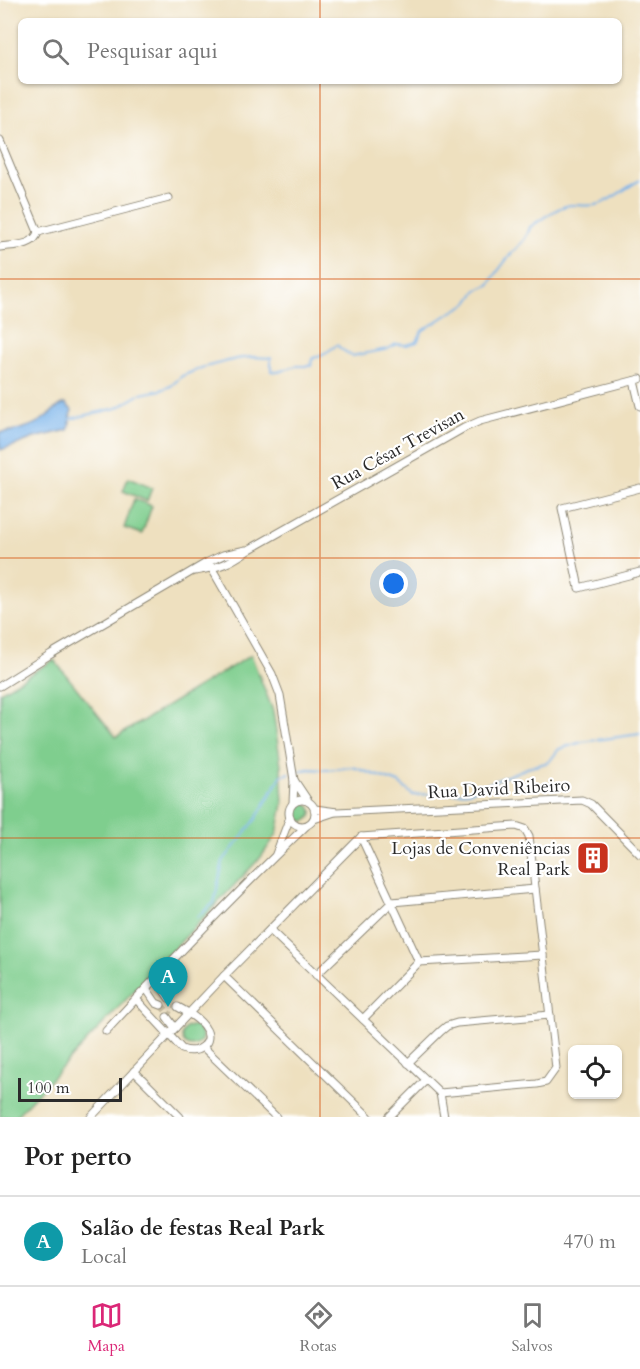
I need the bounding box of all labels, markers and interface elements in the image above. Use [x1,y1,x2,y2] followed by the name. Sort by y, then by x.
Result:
[18,18,622,84] search box
[39,35,72,68] icon: search
[87,36,218,66] text: Pesquisar aqui
[327,402,470,496] street label: Rua César Trevisan
[379,569,408,598] your location
[427,773,571,805] street label: Rua David Ribeiro
[391,836,570,882] place label: Lojas de Conveniências Real Park
[575,840,611,876] building icon: Lojas de Conveniências Real Park
[148,958,188,1007] pin: A
[568,1045,622,1099] map controls
[568,1045,622,1099] button: locate
[18,1075,122,1102] scale bar
[27,1077,69,1099] text: 100 m
[24,1139,132,1174] text: Por perto
[81,1213,325,1243] text: Salão de festas Real Park
[36,1228,51,1255] text: A
[563,1228,616,1255] text: 470 m
[81,1243,127,1270] text: Local
[87,1299,125,1357] tab: Mapa
[300,1299,337,1357] tab: Rotas
[511,1299,553,1357] tab: Salvos

